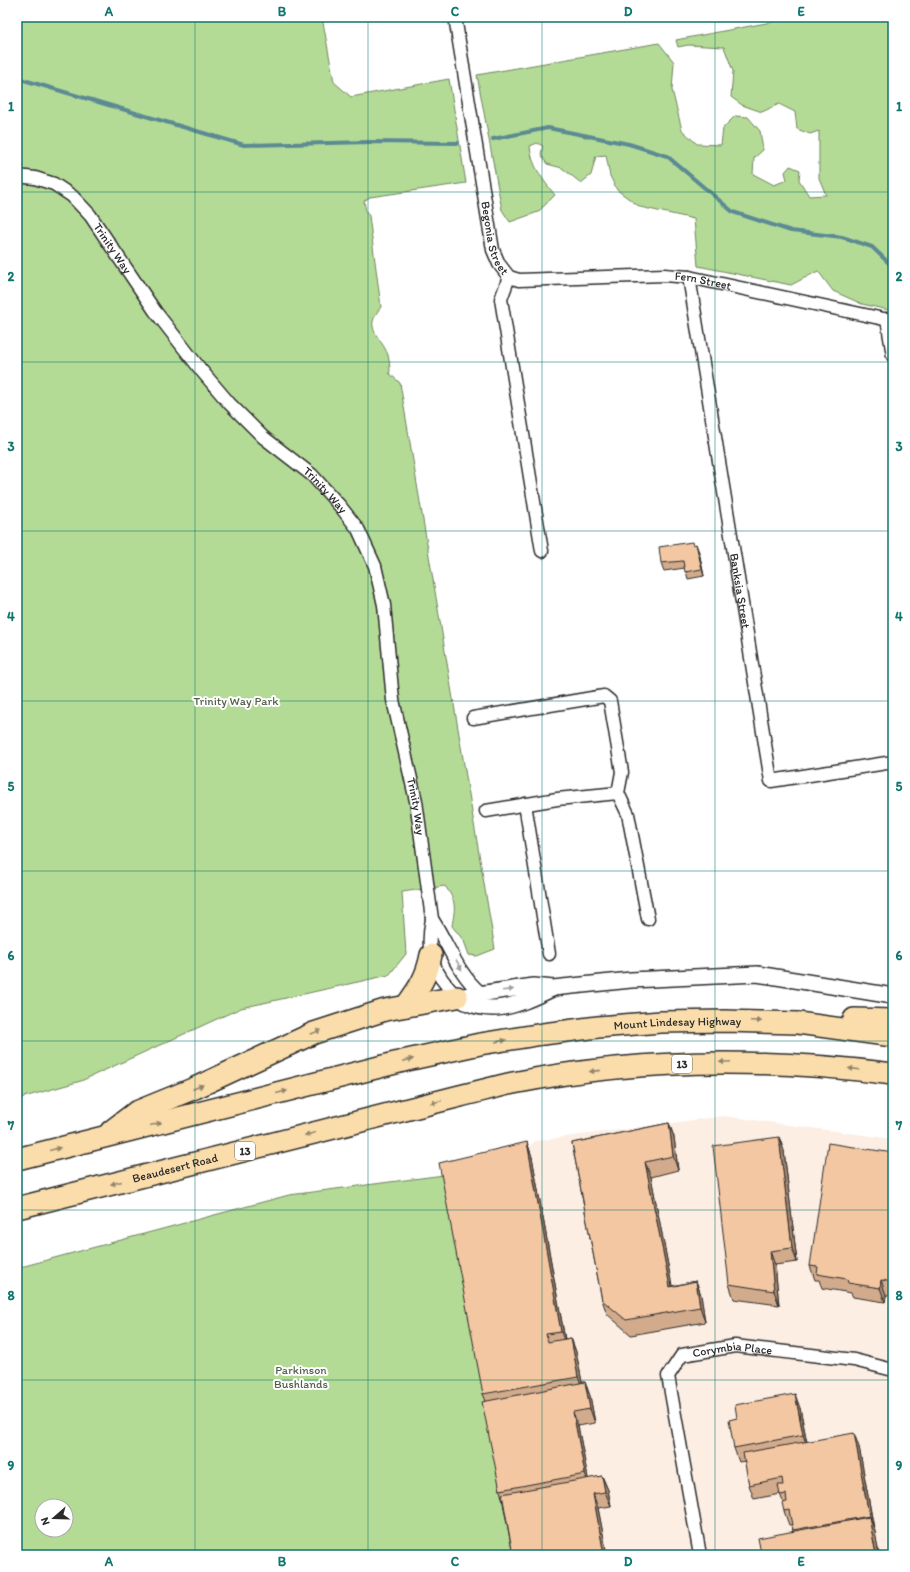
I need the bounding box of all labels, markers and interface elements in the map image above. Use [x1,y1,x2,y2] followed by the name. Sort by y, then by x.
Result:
[104,4,114,19] text: A
[278,4,287,19] text: B
[451,4,460,19] text: C
[624,4,633,19] text: D
[797,4,805,19] text: E
[8,99,14,114] text: 1
[896,99,902,114] text: 1
[478,200,512,278] street label: Begonia Street
[90,220,135,277] street label: Trinity Way
[8,269,15,284] text: 2
[674,269,733,293] street label: Fern Street
[896,269,903,284] text: 2
[7,439,15,454] text: 3
[895,439,903,454] text: 3
[301,464,350,516] street label: Trinity Way
[727,552,753,630] street label: Banksia Street
[7,609,15,624] text: 4
[895,609,903,624] text: 4
[194,694,279,708] park label: Trinity Way Park
[404,776,428,836] street label: Trinity Way
[8,779,15,794] text: 5
[896,779,903,794] text: 5
[8,948,15,963] text: 6
[896,948,903,963] text: 6
[455,959,462,971] one-way arrow
[502,987,514,993] one-way arrow
[613,1014,742,1033] street label: Mount Lindesay Highway
[750,1018,762,1025] one-way arrow
[310,1029,322,1035] one-way arrow
[495,1037,508,1043] one-way arrow
[672,1055,692,1073] road number: 13
[402,1057,414,1063] one-way arrow
[719,1059,731,1066] one-way arrow
[848,1066,860,1072] one-way arrow
[589,1068,601,1074] one-way arrow
[192,1084,203,1090] one-way arrow
[276,1089,288,1095] one-way arrow
[429,1099,441,1105] one-way arrow
[7,1118,15,1133] text: 7
[895,1118,903,1133] text: 7
[150,1120,162,1126] one-way arrow
[303,1131,315,1137] one-way arrow
[235,1142,255,1160] road number: 13
[49,1146,61,1152] one-way arrow
[131,1150,220,1186] street label: Beaudesert Road
[109,1181,122,1187] one-way arrow
[7,1288,15,1303] text: 8
[895,1288,903,1303] text: 8
[691,1339,773,1360] street label: Corymbia Place
[274,1363,328,1391] park label: Parkinson Bushlands
[8,1458,15,1473] text: 9
[896,1458,903,1473] text: 9
[34,1498,74,1538] north arrow
[38,1516,52,1527] text: N
[104,1554,114,1569] text: A
[278,1554,287,1569] text: B
[451,1554,460,1569] text: C
[624,1554,633,1569] text: D
[797,1554,805,1569] text: E

